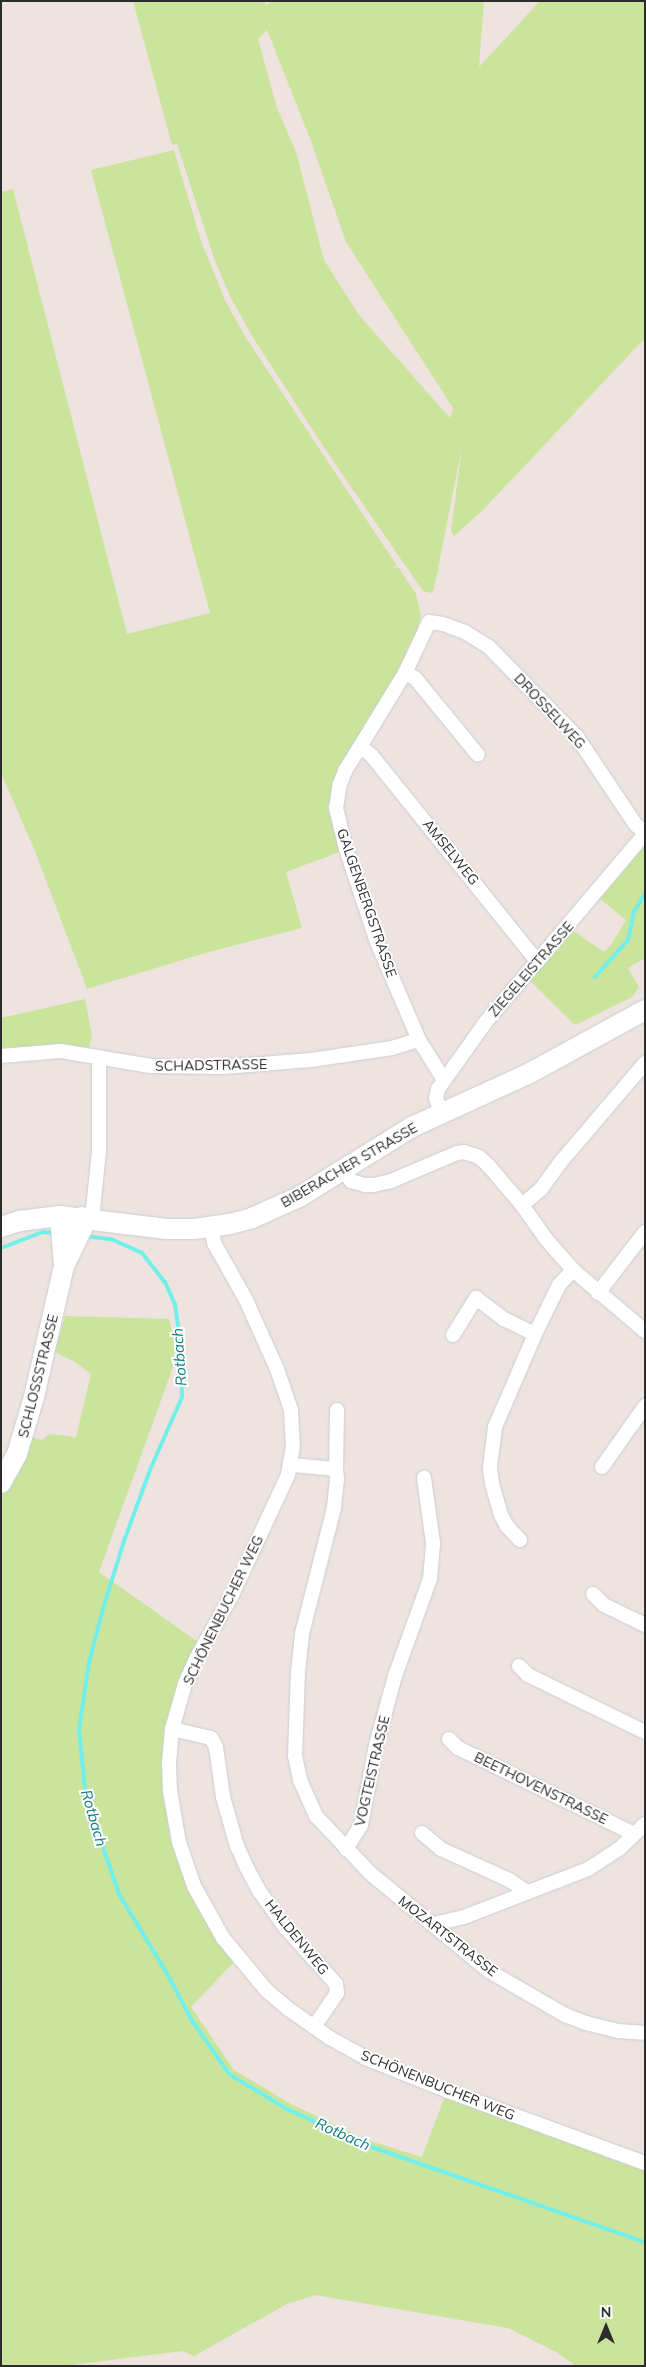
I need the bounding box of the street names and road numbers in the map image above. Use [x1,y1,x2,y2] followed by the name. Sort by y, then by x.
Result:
[511,670,589,752] street label: DROSSELWEG
[419,816,483,888] street label: AMSELWEG
[334,826,400,980] street label: GALGENBERGSTRASSE
[485,918,577,1020] street label: ZIEGELEISTRASSE
[155,1056,267,1074] street label: SCHADSTRASSE
[278,1119,420,1211] street label: BIBERACHER STRASSE
[15,1312,61,1440] street label: SCHLOSSSTRASSE
[179,1532,267,1688] street label: SCHÖNENBUCHER WEG
[351,1714,393,1828] street label: VOGTEISTRASSE
[472,1748,610,1828] street label: BEETHOVENSTRASSE
[395,1892,501,1980] street label: MOZARTSTRASSE
[262,1896,332,1978] street label: HALDENWEG
[359,2046,517,2124] street label: SCHÖNENBUCHER WEG

